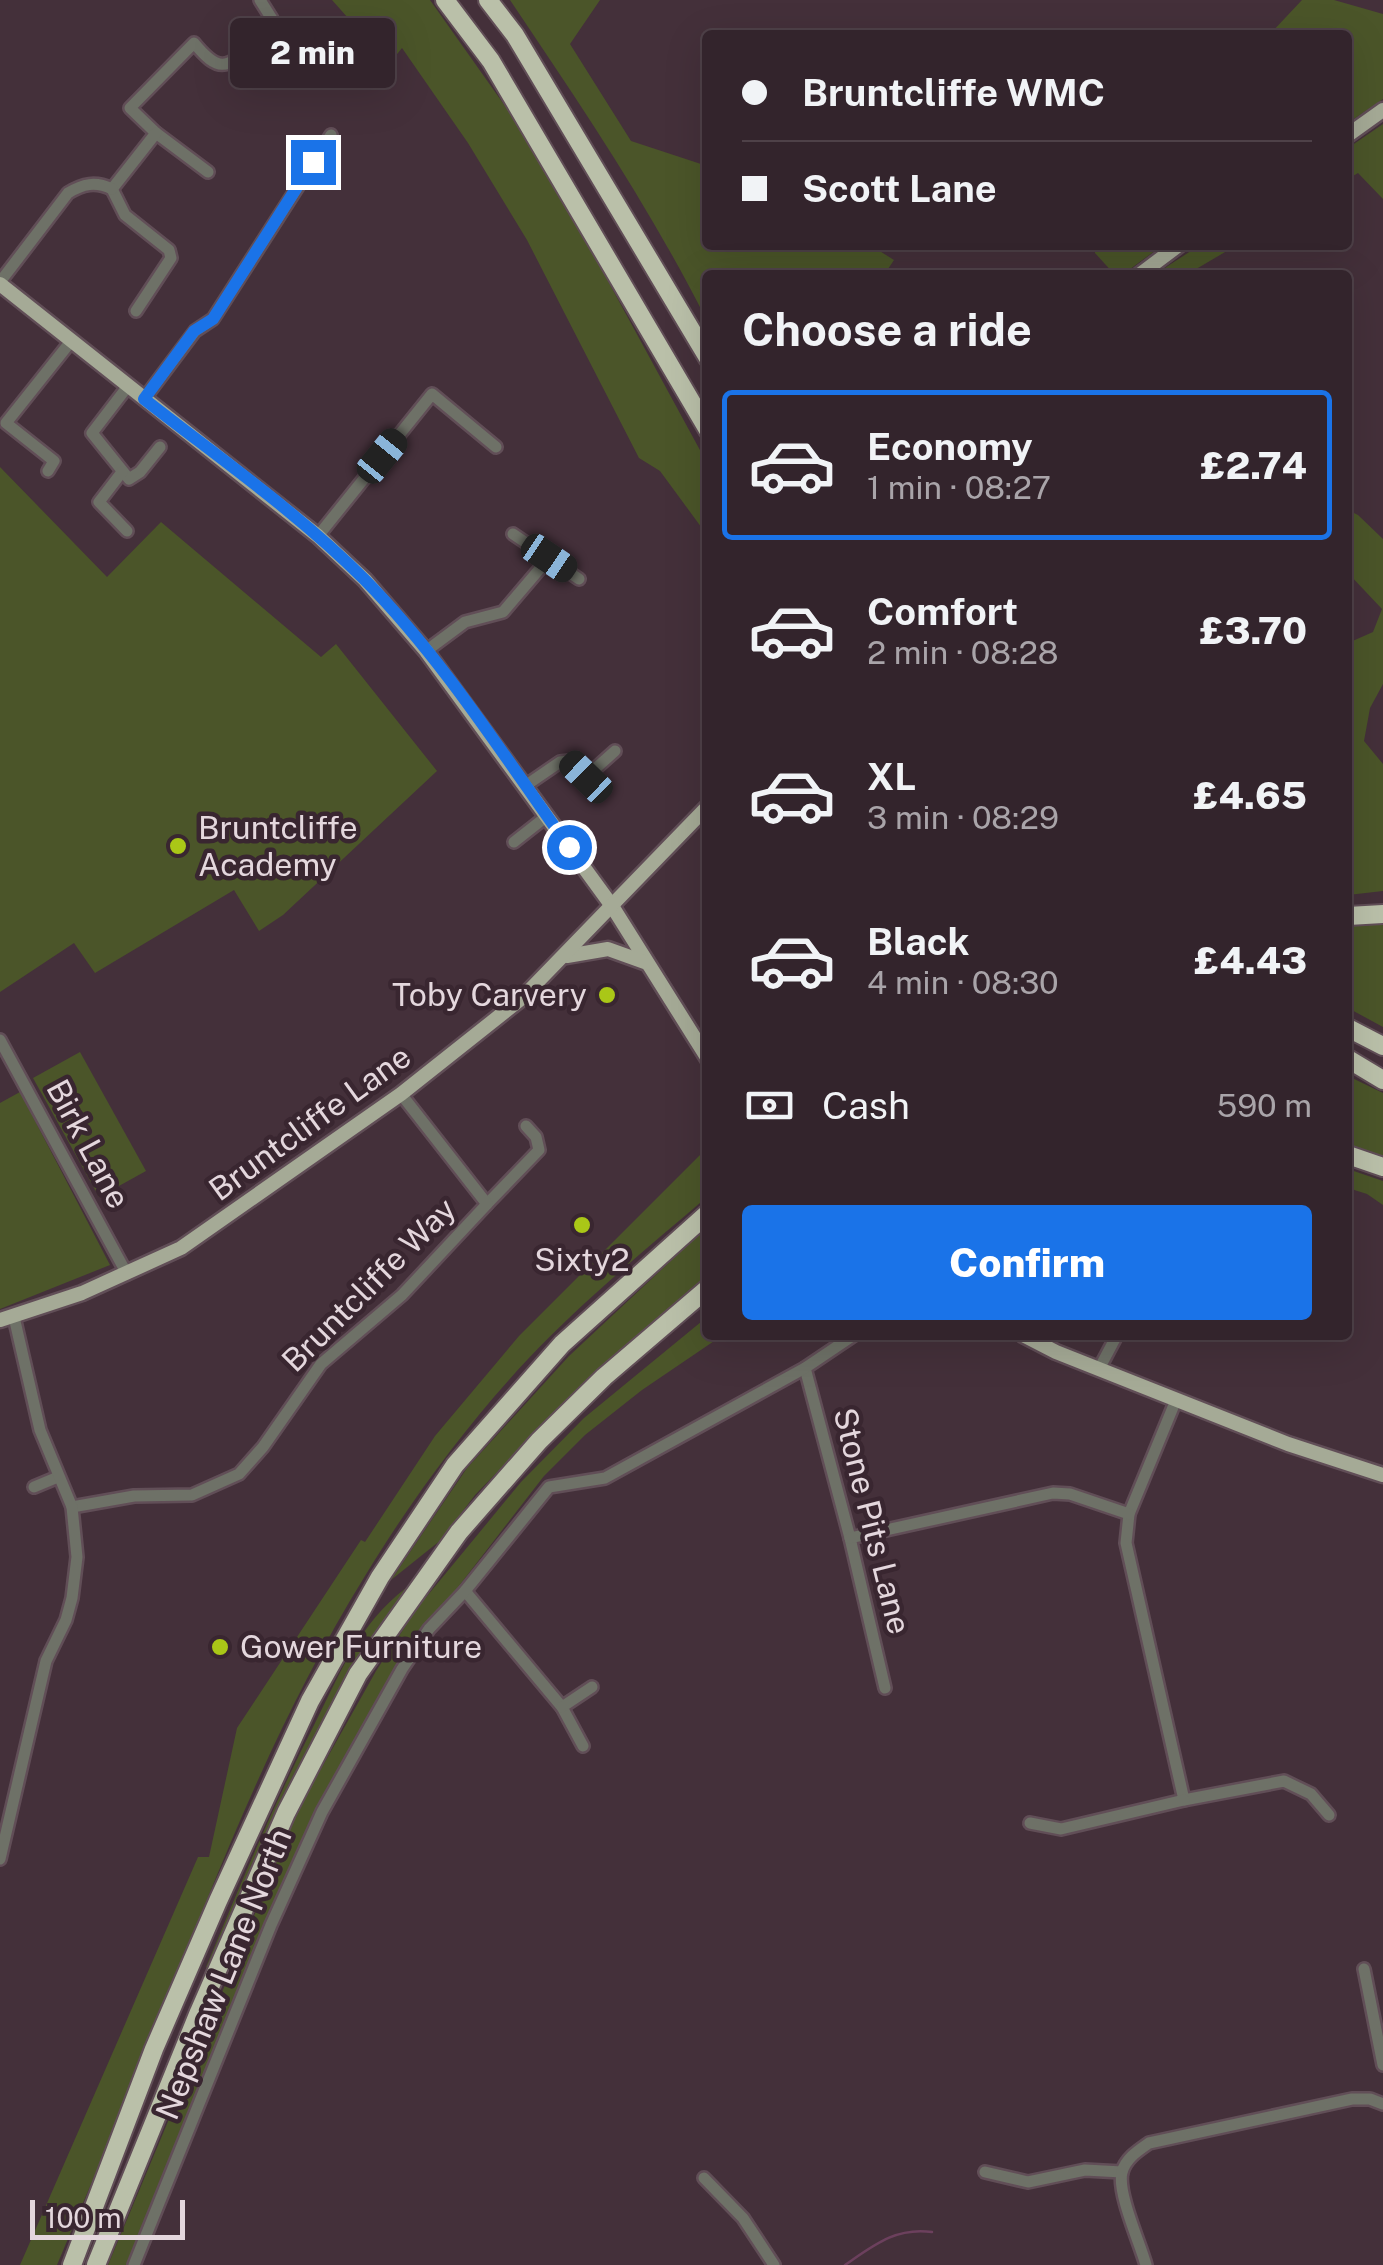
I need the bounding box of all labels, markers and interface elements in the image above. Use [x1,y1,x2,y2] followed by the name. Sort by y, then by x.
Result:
[230,17,396,87] callout: 2 min
[270,34,355,71] text: 2 min
[802,70,1105,115] text: Bruntcliffe WMC
[291,140,336,185] route end
[802,166,997,211] text: Scott Lane
[742,303,1032,356] text: Choose a ride
[747,420,837,510] icon: car
[351,423,413,489] car
[867,424,1033,469] text: Economy
[1200,443,1307,488] text: £2.74
[867,469,1051,506] text: 1 min · 08:27
[516,529,582,587] car
[747,585,837,675] icon: car
[867,589,1018,634] text: Comfort
[1199,608,1307,653] text: £3.70
[867,634,1059,671] text: 2 min · 08:28
[554,745,618,809] car
[747,750,837,840] icon: car
[867,754,916,799] text: XL
[1193,773,1307,818] text: £4.65
[867,799,1059,836] text: 3 min · 08:29
[198,809,358,883] place label: Bruntcliffe Academy
[547,825,592,870] route start
[167,835,189,857] marker: Bruntcliffe Academy
[747,915,837,1005] icon: car
[867,919,970,964] text: Black
[1194,938,1307,983] text: £4.43
[867,964,1059,1001] text: 4 min · 08:30
[392,976,587,1013] place label: Toby Carvery
[596,984,618,1006] marker: Toby Carvery
[202,1037,417,1208] street label: Bruntcliffe Lane
[39,1073,138,1214] street label: Birk Lane
[742,1078,797,1133] icon: cash
[822,1083,910,1128] text: Cash
[1217,1087,1312,1124] text: 590 m
[274,1190,463,1379] street label: Bruntcliffe Way
[742,1205,1312,1320] button: Confirm
[571,1214,593,1236] marker: Sixty2
[534,1241,630,1278] place label: Sixty2
[826,1404,918,1638] street label: Stone Pits Lane
[240,1628,482,1665] place label: Gower Furniture
[209,1636,231,1658] marker: Gower Furniture
[148,1823,299,2125] street label: Nepshaw Lane North
[30,2195,185,2240] scale bar
[45,2201,122,2234] text: 100 m

